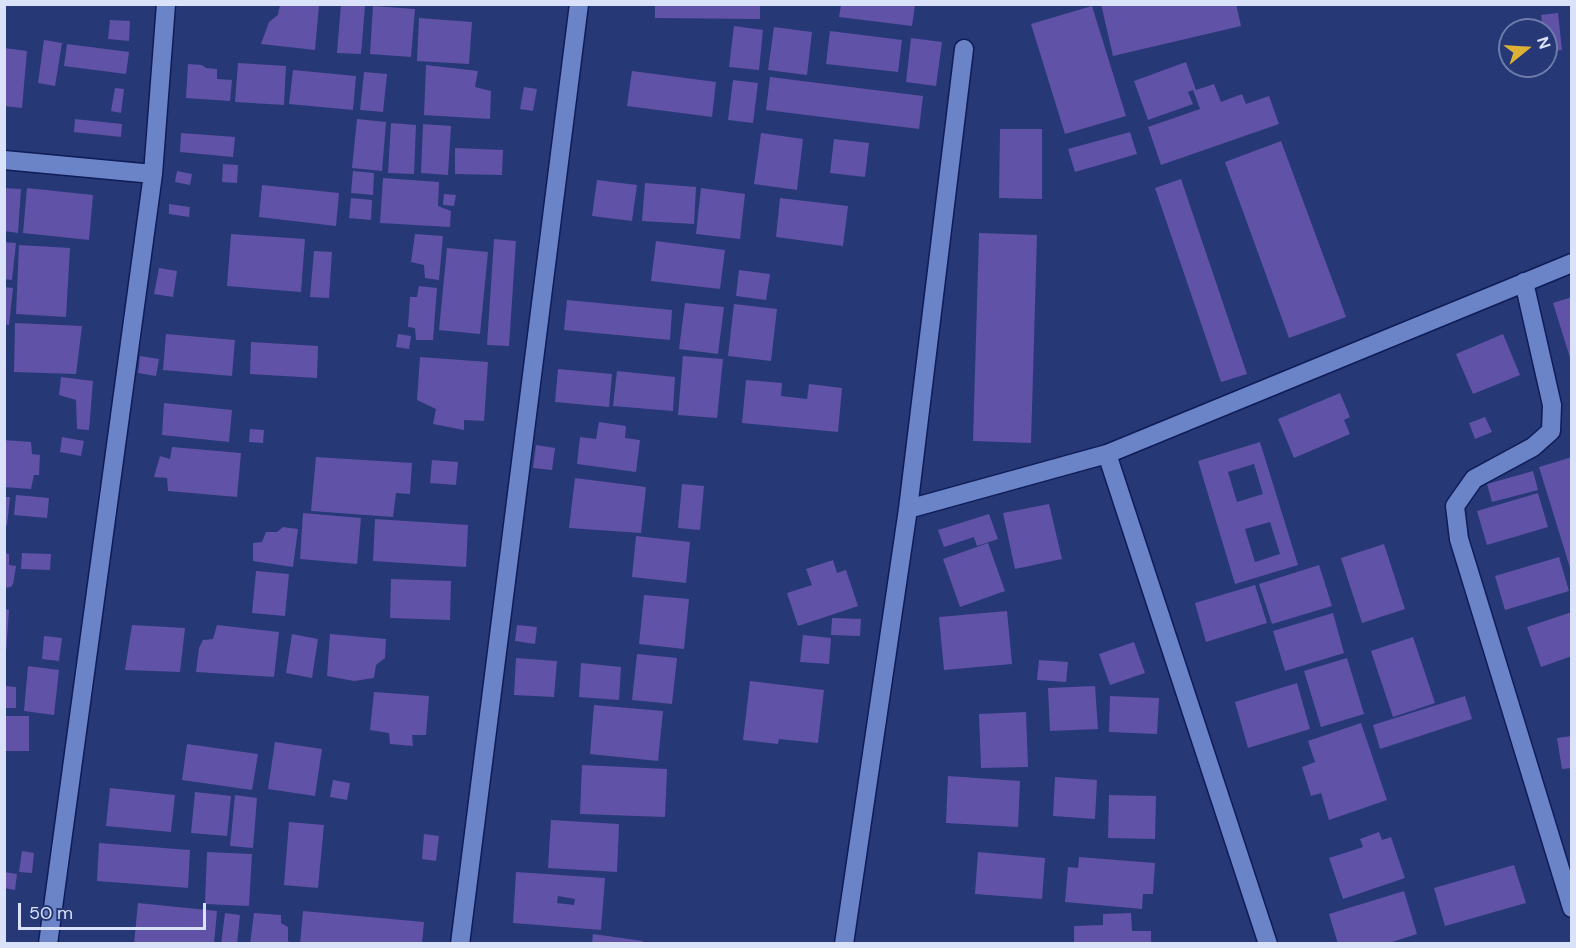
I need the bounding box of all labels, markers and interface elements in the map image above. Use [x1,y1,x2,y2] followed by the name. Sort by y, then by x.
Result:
[1498,18,1558,78] north arrow
[1532,34,1555,52] text: N
[21,891,208,929] scale bar
[29,901,73,925] text: 50 m

